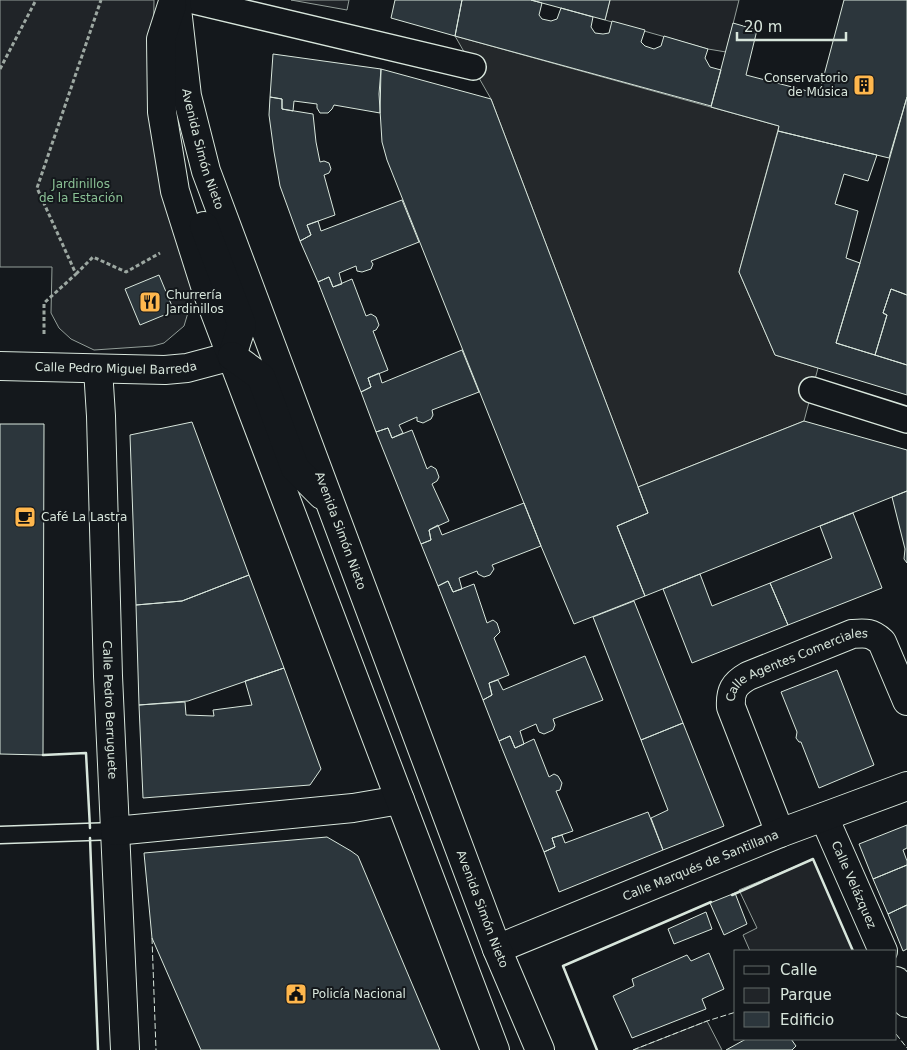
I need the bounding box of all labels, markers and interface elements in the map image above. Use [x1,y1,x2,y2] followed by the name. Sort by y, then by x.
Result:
[737,10,846,42] scale bar
[744,18,782,36] text: 20 m
[764,71,848,99] place label: Conservatorio de Música
[852,73,876,97] building icon: Conservatorio de Música
[179,88,227,211] street label: Avenida Simón Nieto
[39,177,123,205] park label: Jardinillos de la Estación
[165,288,224,316] place label: Churrería Jardinillos
[138,290,162,314] restaurant icon: Churrería Jardinillos
[35,359,198,377] street label: Calle Pedro Miguel Barreda
[312,470,369,592] street label: Avenida Simón Nieto
[13,505,37,529] cafe icon: Café La Lastra
[41,510,127,524] place label: Café La Lastra
[724,626,868,702] street label: Calle Agentes Comerciales
[100,640,120,780] street label: Calle Pedro Berruguete
[620,827,781,904] street label: Calle Marqués de Santillana
[828,839,879,931] street label: Calle Velázquez
[454,848,511,970] street label: Avenida Simón Nieto
[734,950,897,1040] legend
[780,961,817,979] text: Calle
[284,982,308,1006] public building icon: Policía Nacional
[780,986,832,1004] text: Parque
[312,987,406,1001] place label: Policía Nacional
[780,1011,834,1029] text: Edificio

